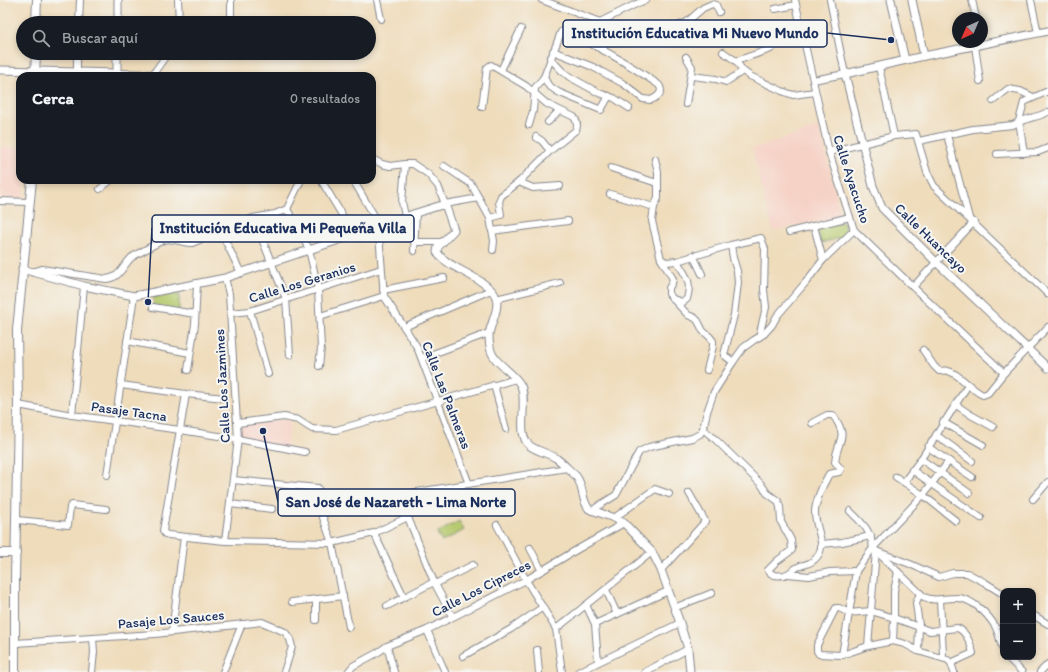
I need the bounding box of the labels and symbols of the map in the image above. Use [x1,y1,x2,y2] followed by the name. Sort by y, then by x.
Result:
[952,12,988,48] north arrow
[563,20,827,47] callout: Institución Educativa Mi Nuevo Mundo
[571,24,819,42] text: Institución Educativa Mi Nuevo Mundo
[829,133,874,226] street label: Calle Ayacucho
[891,200,970,277] street label: Calle Huancayo
[152,215,414,242] callout: Institución Educativa Mi Pequeña Villa
[160,219,407,238] text: Institución Educativa Mi Pequeña Villa
[247,258,358,307] street label: Calle Los Geranios
[211,329,234,443] street label: Calle Los Jazmines
[418,339,475,452] street label: Calle Las Palmeras
[90,398,168,425] street label: Pasaje Tacna
[278,489,515,516] callout: San José de Nazareth - Lima Norte
[286,493,506,511] text: San José de Nazareth - Lima Norte
[429,556,534,621] street label: Calle Los Cipreces
[117,606,225,633] street label: Pasaje Los Sauces

